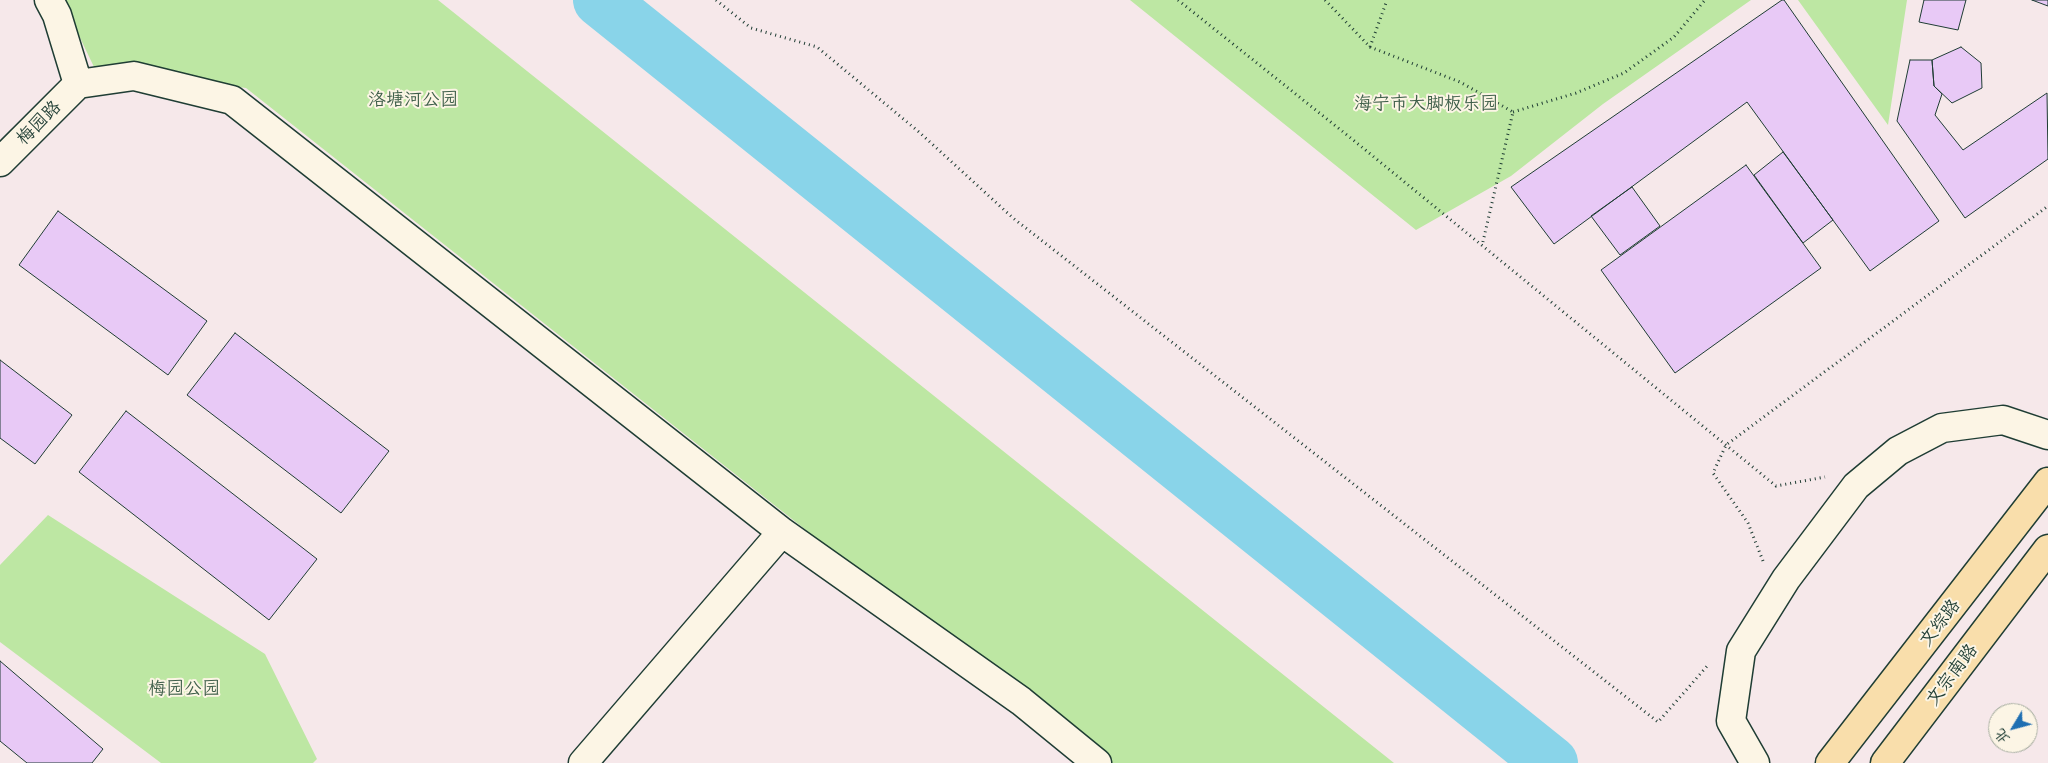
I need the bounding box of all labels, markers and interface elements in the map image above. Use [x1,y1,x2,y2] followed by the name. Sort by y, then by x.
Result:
[368,89,458,111] park label: 洛塘河公园
[1354,93,1498,115] park label: 海宁市大脚板乐园
[12,96,66,150] street label: 梅园路
[1915,595,1965,651] street label: 文综路
[1922,640,1982,710] street label: 文宗南路
[148,678,220,700] park label: 梅园公园
[1988,703,2038,753] north arrow
[1990,725,2013,747] text: 北

